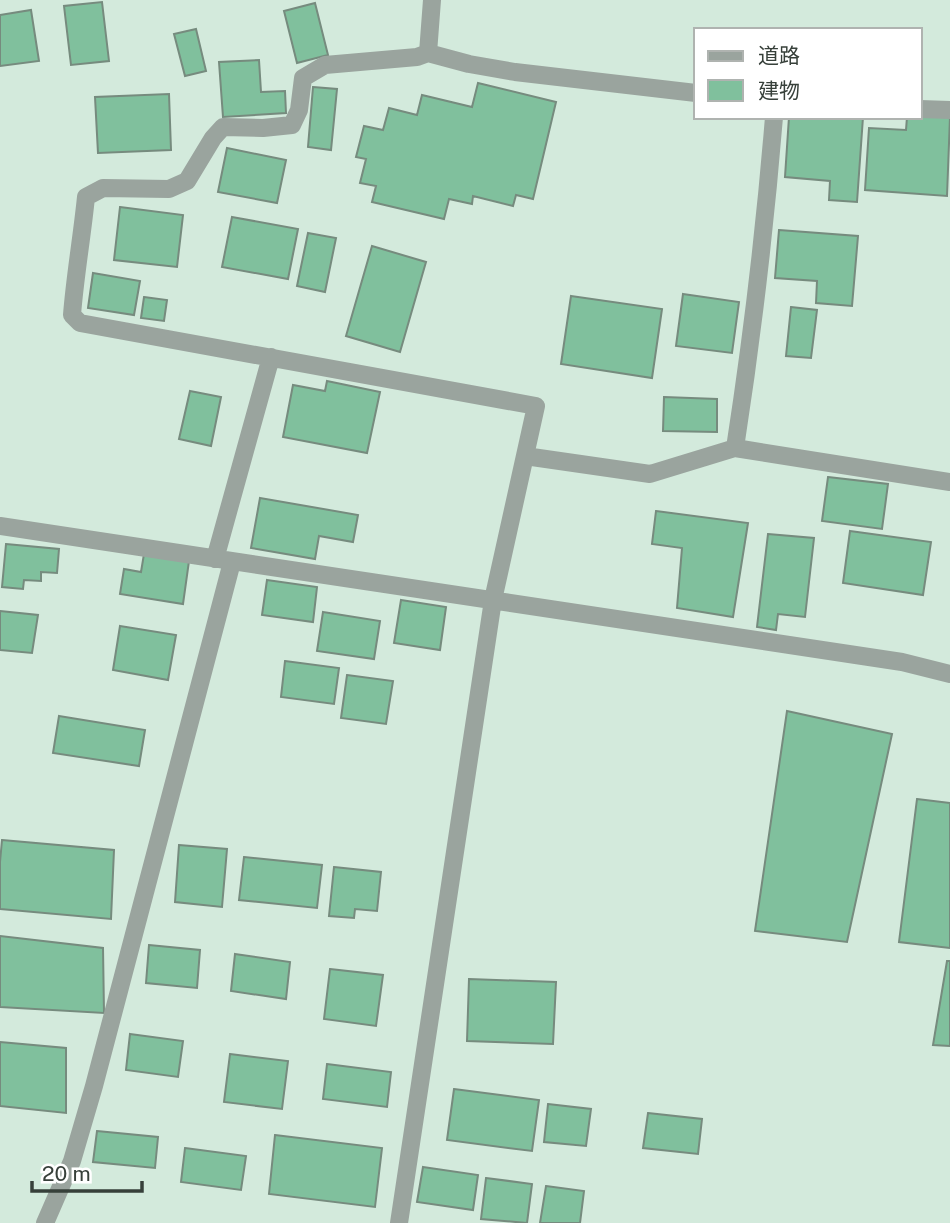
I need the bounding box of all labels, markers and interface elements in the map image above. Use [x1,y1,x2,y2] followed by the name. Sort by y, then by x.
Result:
[694,28,922,119] legend
[758,43,800,68] text: 道路
[758,78,800,103] text: 建物
[32,1150,142,1194] scale bar
[42,1161,91,1186] text: 20 m

